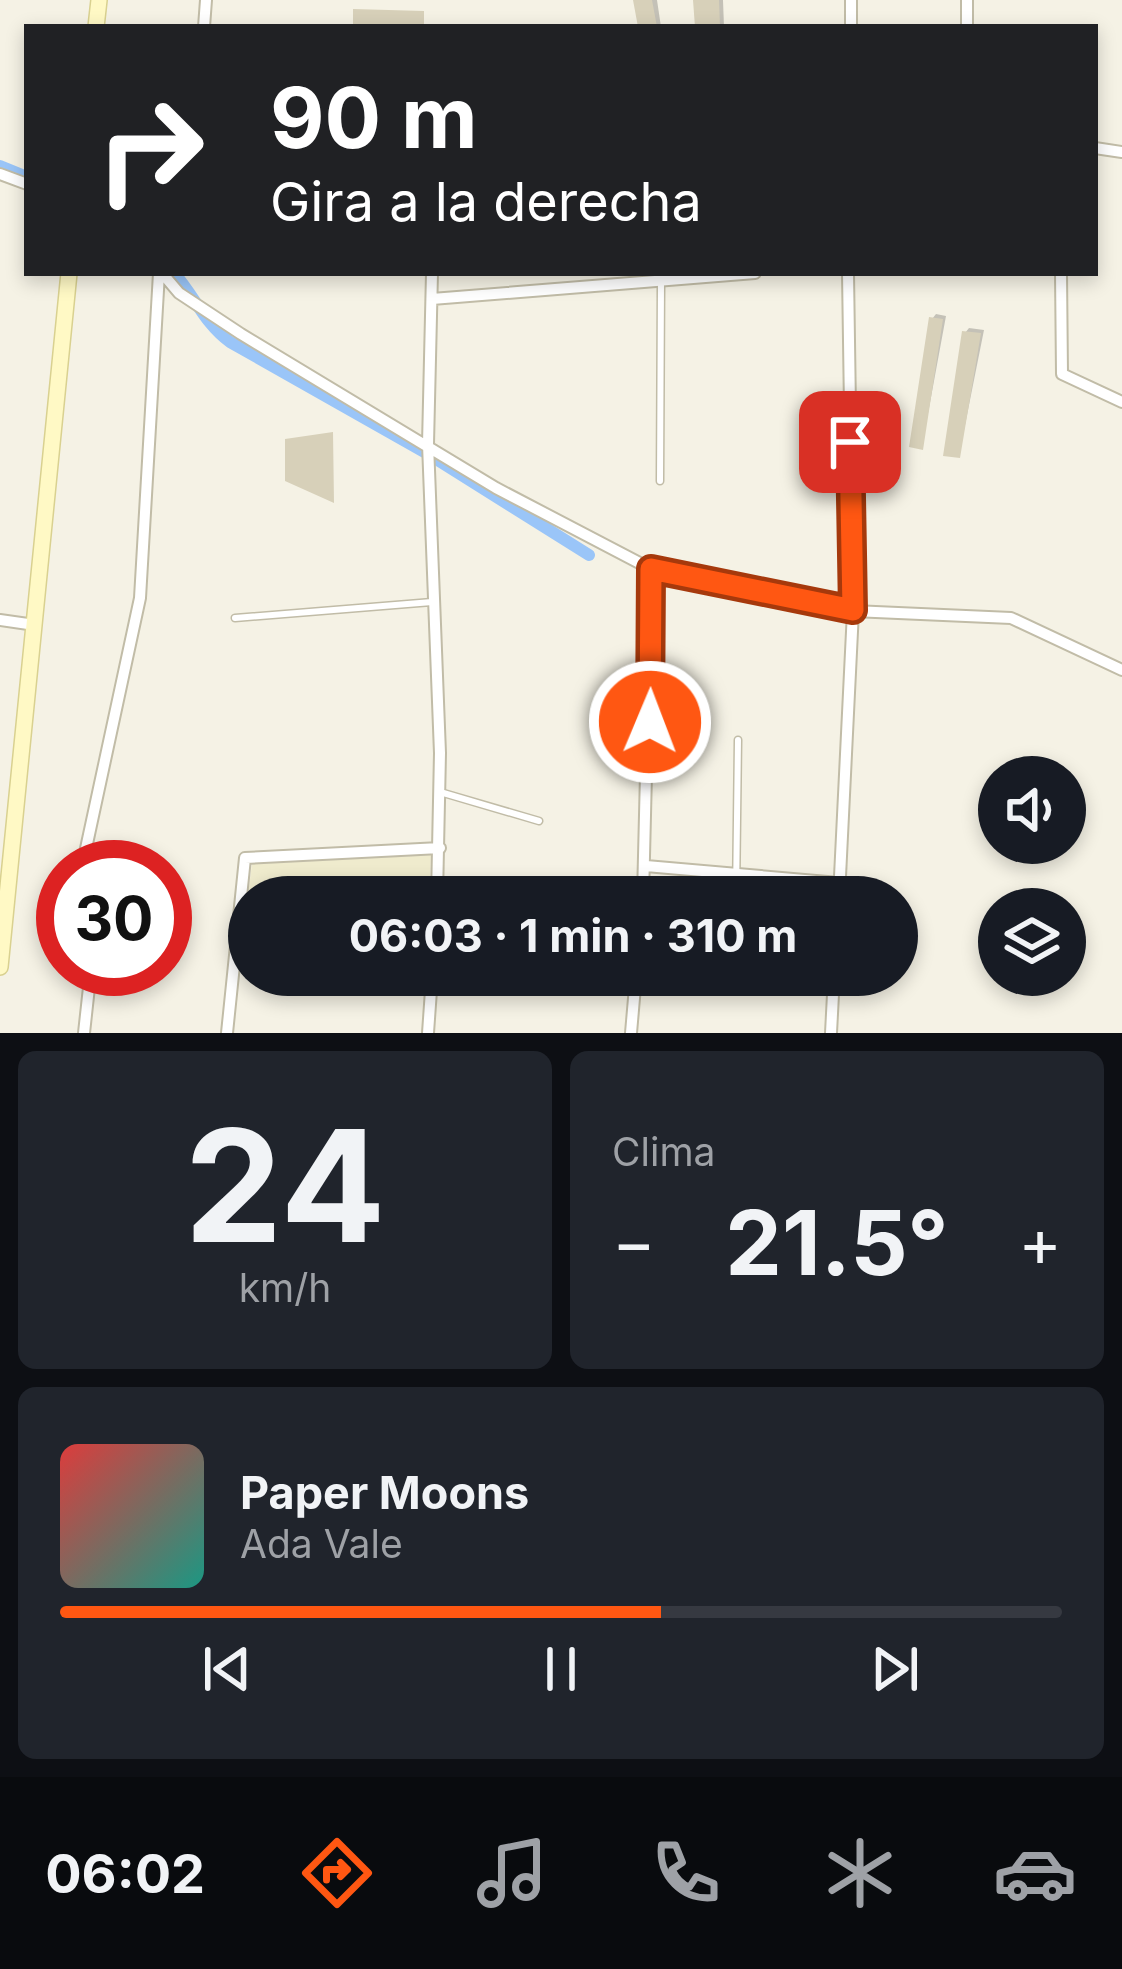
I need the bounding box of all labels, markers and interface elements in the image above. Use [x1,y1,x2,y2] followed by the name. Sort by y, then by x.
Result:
[270,67,478,168] text: 90 m
[72,72,228,228] icon: right
[270,169,702,234] text: Gira a la derecha
[799,391,901,493] pin
[817,409,883,475] icon: arrive
[587,659,713,785] position arrow
[978,756,1086,996] map controls
[978,756,1086,864] button: sound
[36,840,192,996] speed limit sign: 30
[978,888,1086,996] button: layers
[349,908,797,963] text: 06:03 · 1 min · 310 m
[184,1091,386,1280] text: 24
[612,1128,715,1175] text: Clima
[725,1188,949,1297] text: 21.5°
[612,1202,656,1282] text: −
[1018,1202,1062,1282] text: +
[239,1264,331,1311] text: km/h
[240,1465,529,1520] text: Paper Moons
[240,1520,403,1567] text: Ada Vale
[194,1636,260,1702] icon: previous
[528,1636,594,1702] icon: pause
[862,1636,928,1702] icon: next
[295,1831,379,1915] icon: directions
[470,1831,554,1915] icon: music
[644,1831,728,1915] icon: phone
[818,1831,902,1915] icon: climate
[993,1831,1077,1915] icon: car
[45,1841,205,1906] text: 06:02

